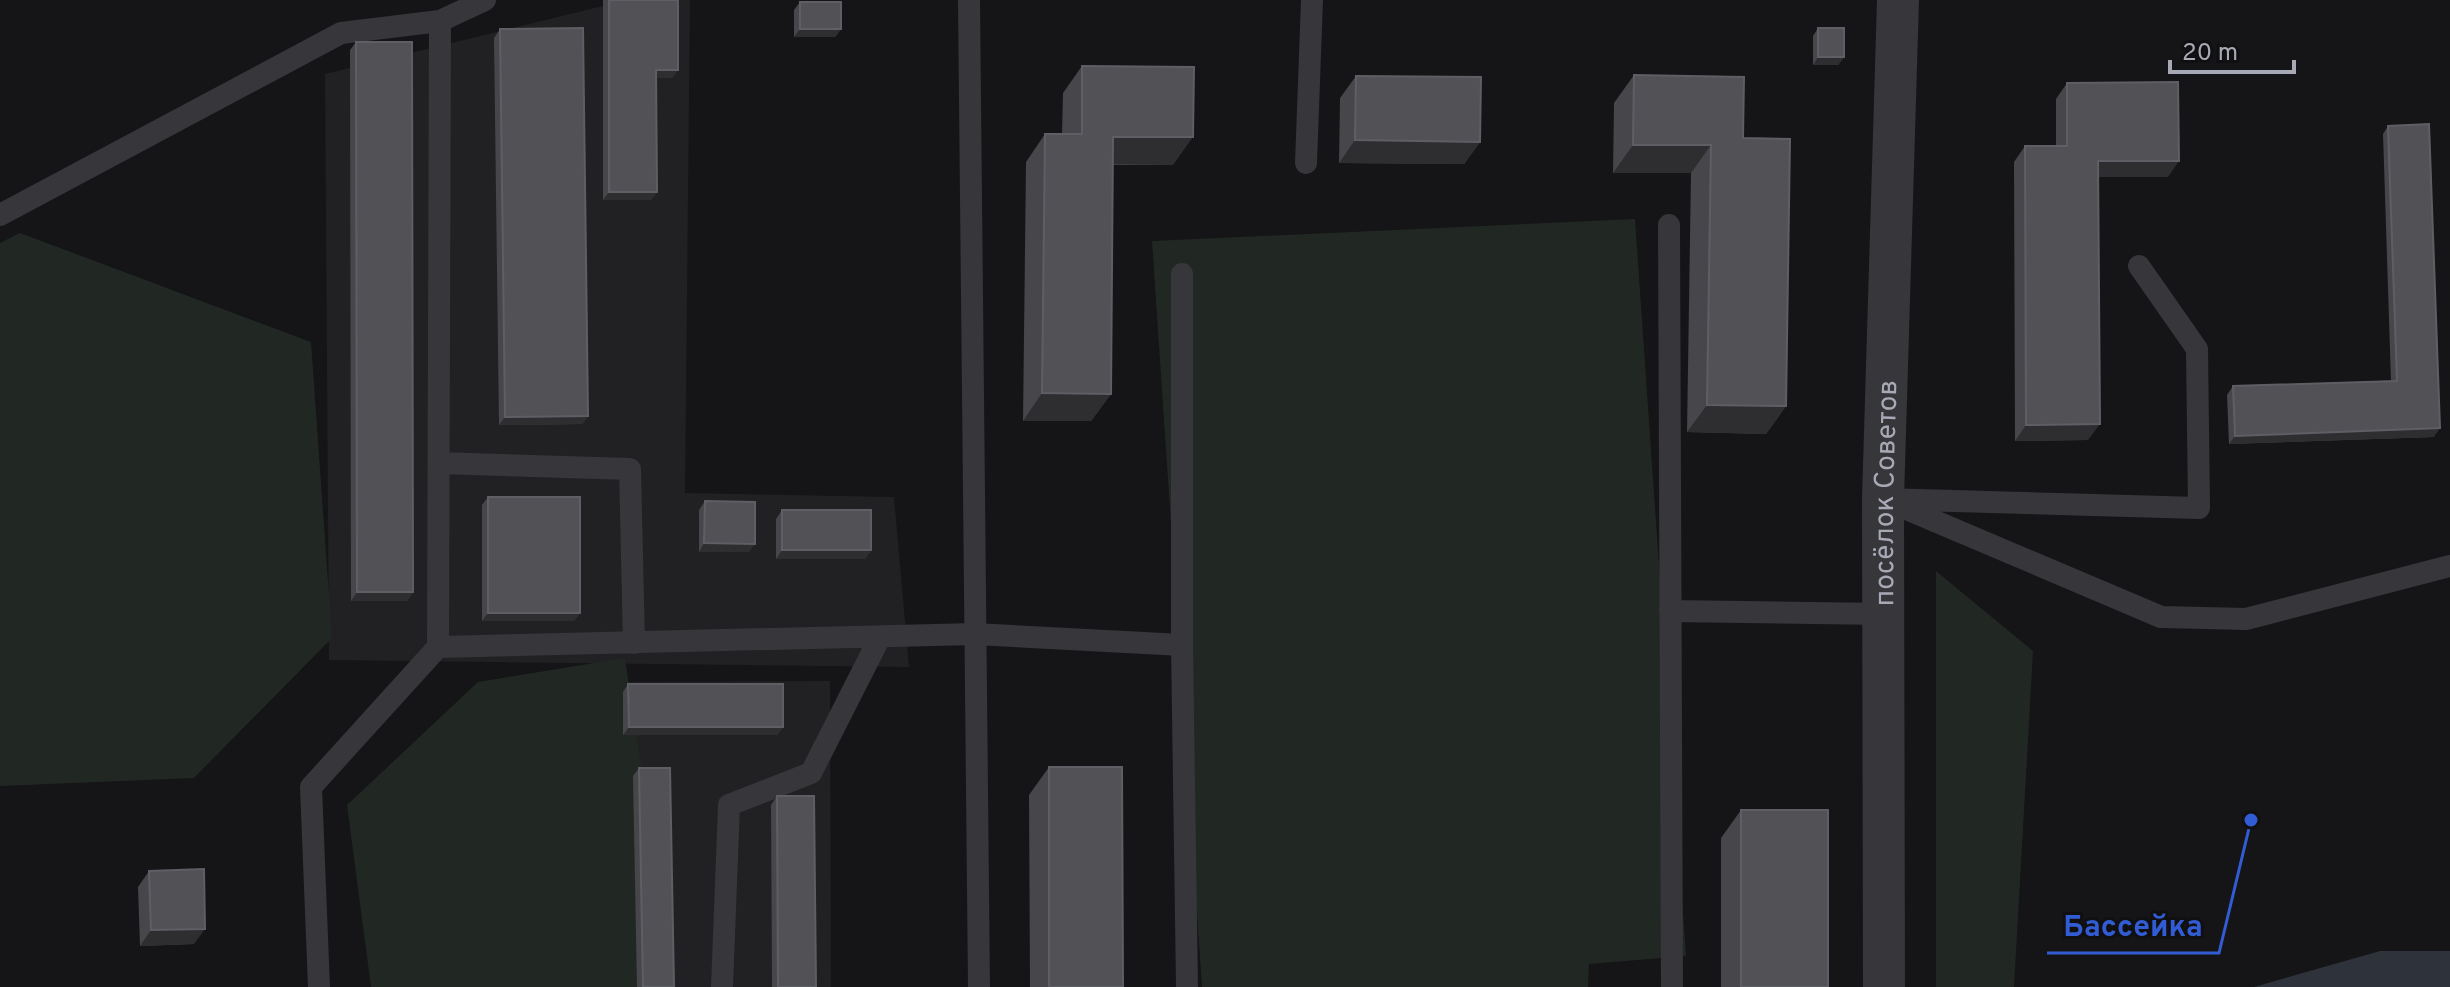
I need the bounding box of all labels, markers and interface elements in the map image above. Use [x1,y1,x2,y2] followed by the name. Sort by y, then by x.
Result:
[2170,24,2294,74] scale bar
[2182,39,2238,69] text: 20 m
[1868,379,1908,606] street label: посёлок Советов
[2047,899,2219,953] callout: Бассейка
[2063,910,2203,947] text: Бассейка

